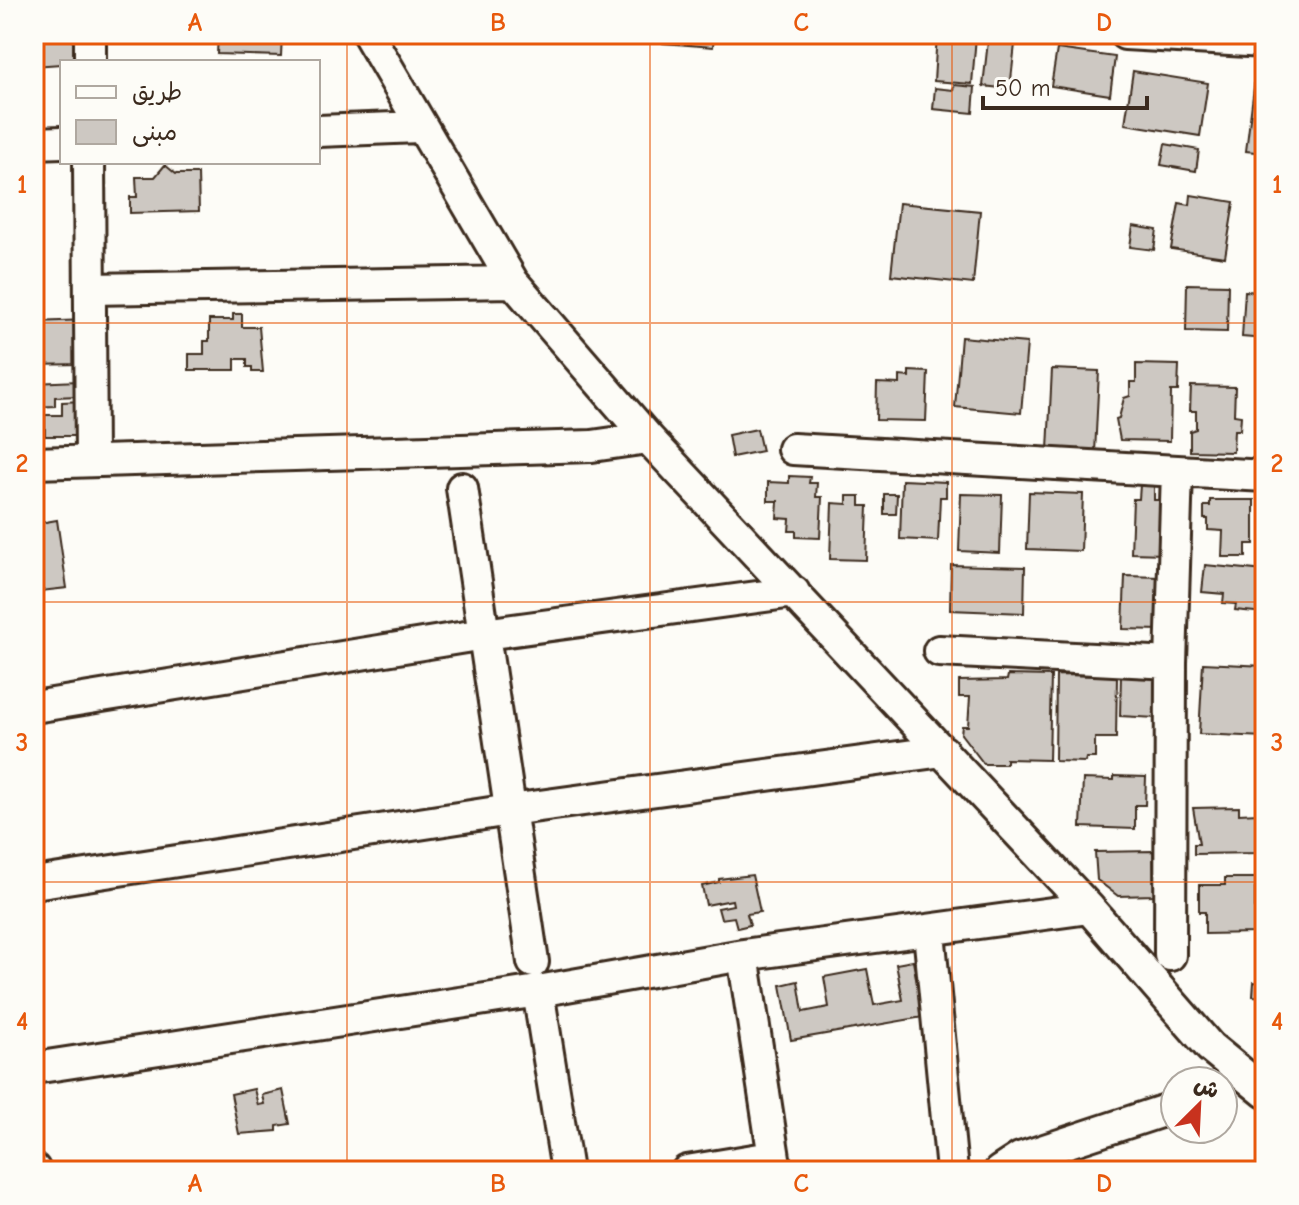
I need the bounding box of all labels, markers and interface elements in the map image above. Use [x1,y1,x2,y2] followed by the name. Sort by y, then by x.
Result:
[188,8,203,38] text: A
[490,8,506,38] text: B
[793,8,809,38] text: C
[1096,8,1112,38] text: D
[60,60,320,164] legend
[983,60,1147,110] scale bar
[995,74,1051,102] text: 50 m
[132,78,182,106] text: طريق
[132,118,177,147] text: مبنى
[17,170,27,200] text: 1
[1272,170,1282,200] text: 1
[16,449,28,479] text: 2
[1271,449,1283,479] text: 2
[16,728,28,758] text: 3
[1271,728,1283,758] text: 3
[16,1007,28,1037] text: 4
[1271,1007,1283,1037] text: 4
[1159,1065,1239,1145] north arrow
[1190,1071,1223,1104] text: ش
[188,1169,203,1199] text: A
[490,1169,506,1199] text: B
[793,1169,809,1199] text: C
[1096,1169,1112,1199] text: D

